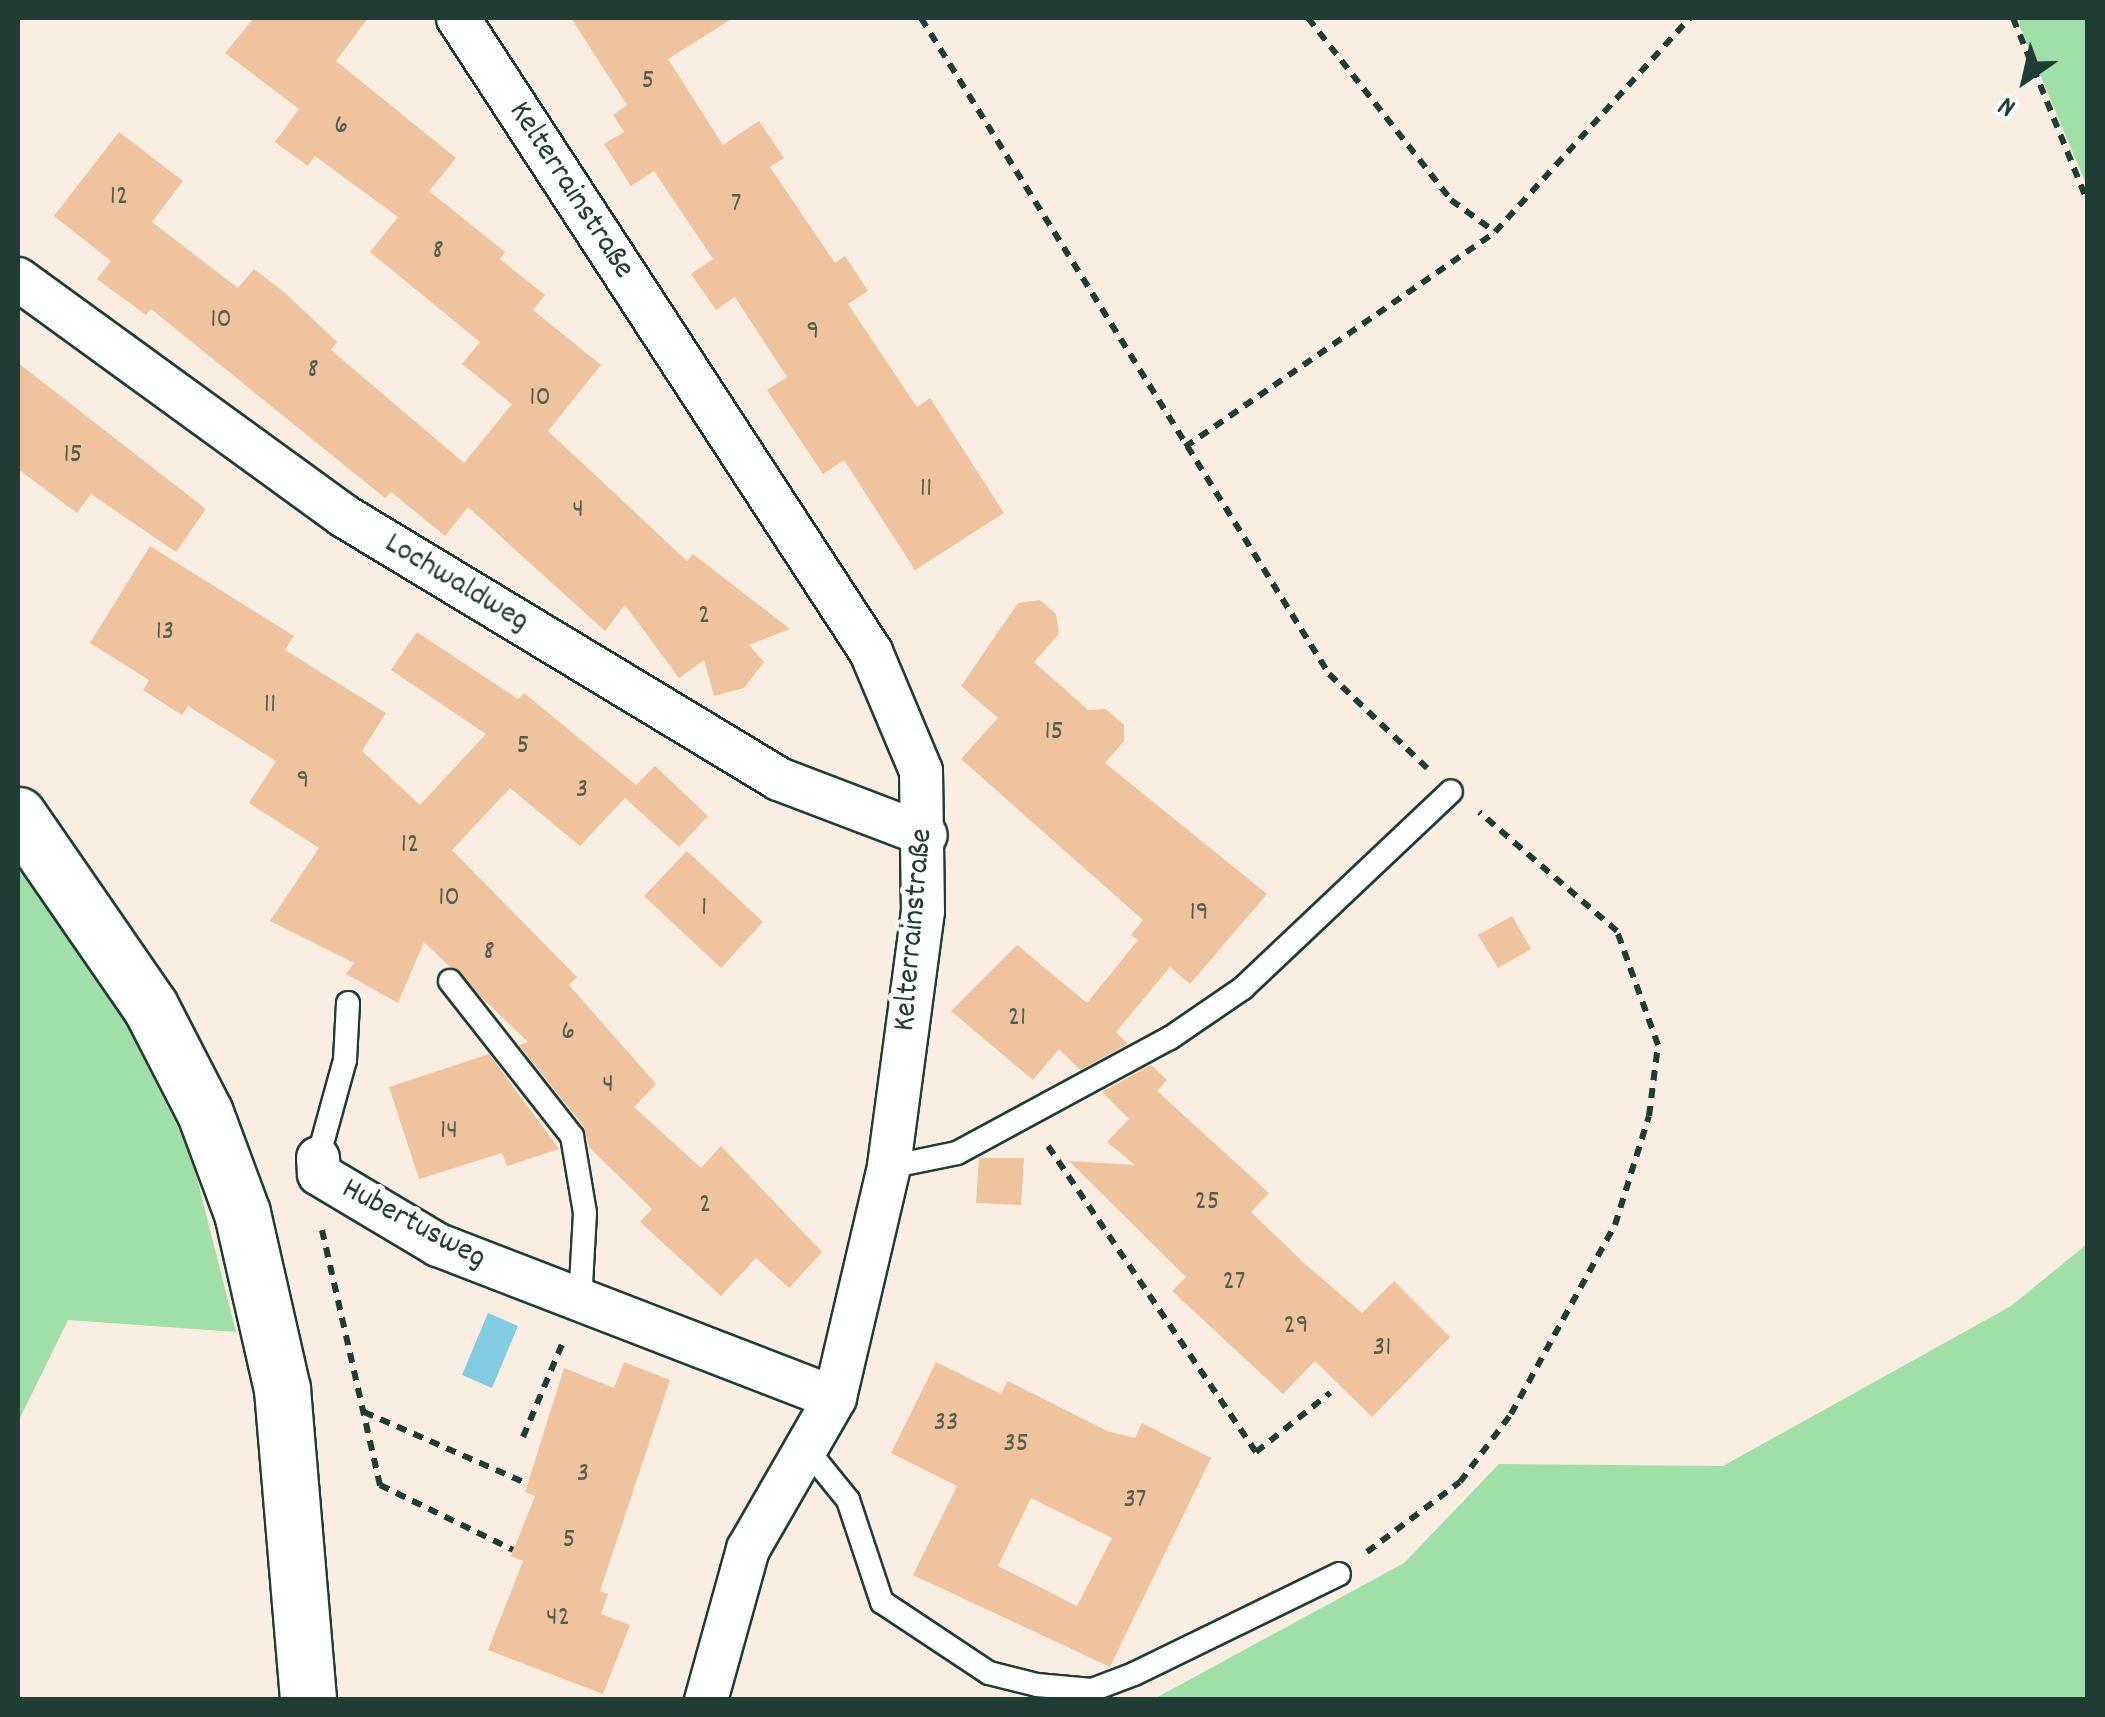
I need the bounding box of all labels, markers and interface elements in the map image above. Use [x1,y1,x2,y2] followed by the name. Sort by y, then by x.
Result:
[1975,30,2075,130] north arrow
[642,65,654,99] house number: 5
[1991,84,2025,125] text: N
[499,95,641,287] street label: Kelterrainstraße
[334,110,348,144] house number: 6
[110,181,128,215] house number: 12
[731,188,741,222] house number: 7
[432,235,444,269] house number: 8
[210,304,232,338] house number: 10
[807,316,819,350] house number: 9
[307,354,319,388] house number: 8
[529,382,551,416] house number: 10
[63,439,83,473] house number: 15
[920,473,932,507] house number: 11
[572,494,584,528] house number: 4
[377,526,535,642] street label: Lochwaldweg
[698,600,710,634] house number: 2
[156,616,174,650] house number: 13
[264,689,276,723] house number: 11
[1044,716,1064,750] house number: 15
[517,730,529,764] house number: 5
[297,765,309,799] house number: 9
[576,774,588,808] house number: 3
[887,827,943,1033] street label: Kelterrainstraße
[401,829,419,863] house number: 12
[438,882,460,916] house number: 10
[701,892,707,926] house number: 1
[1190,897,1208,931] house number: 19
[483,936,495,970] house number: 8
[1008,1002,1026,1036] house number: 21
[561,1016,575,1050] house number: 6
[602,1069,614,1103] house number: 4
[440,1115,458,1149] house number: 14
[334,1171,492,1279] street label: Hubertusweg
[1194,1186,1220,1220] house number: 25
[699,1189,711,1223] house number: 2
[1223,1266,1245,1300] house number: 27
[1283,1310,1309,1344] house number: 29
[1373,1332,1391,1366] house number: 31
[934,1407,958,1441] house number: 33
[1003,1428,1029,1462] house number: 35
[577,1458,589,1492] house number: 3
[1123,1484,1147,1518] house number: 37
[563,1524,575,1558] house number: 5
[546,1602,570,1636] house number: 42

